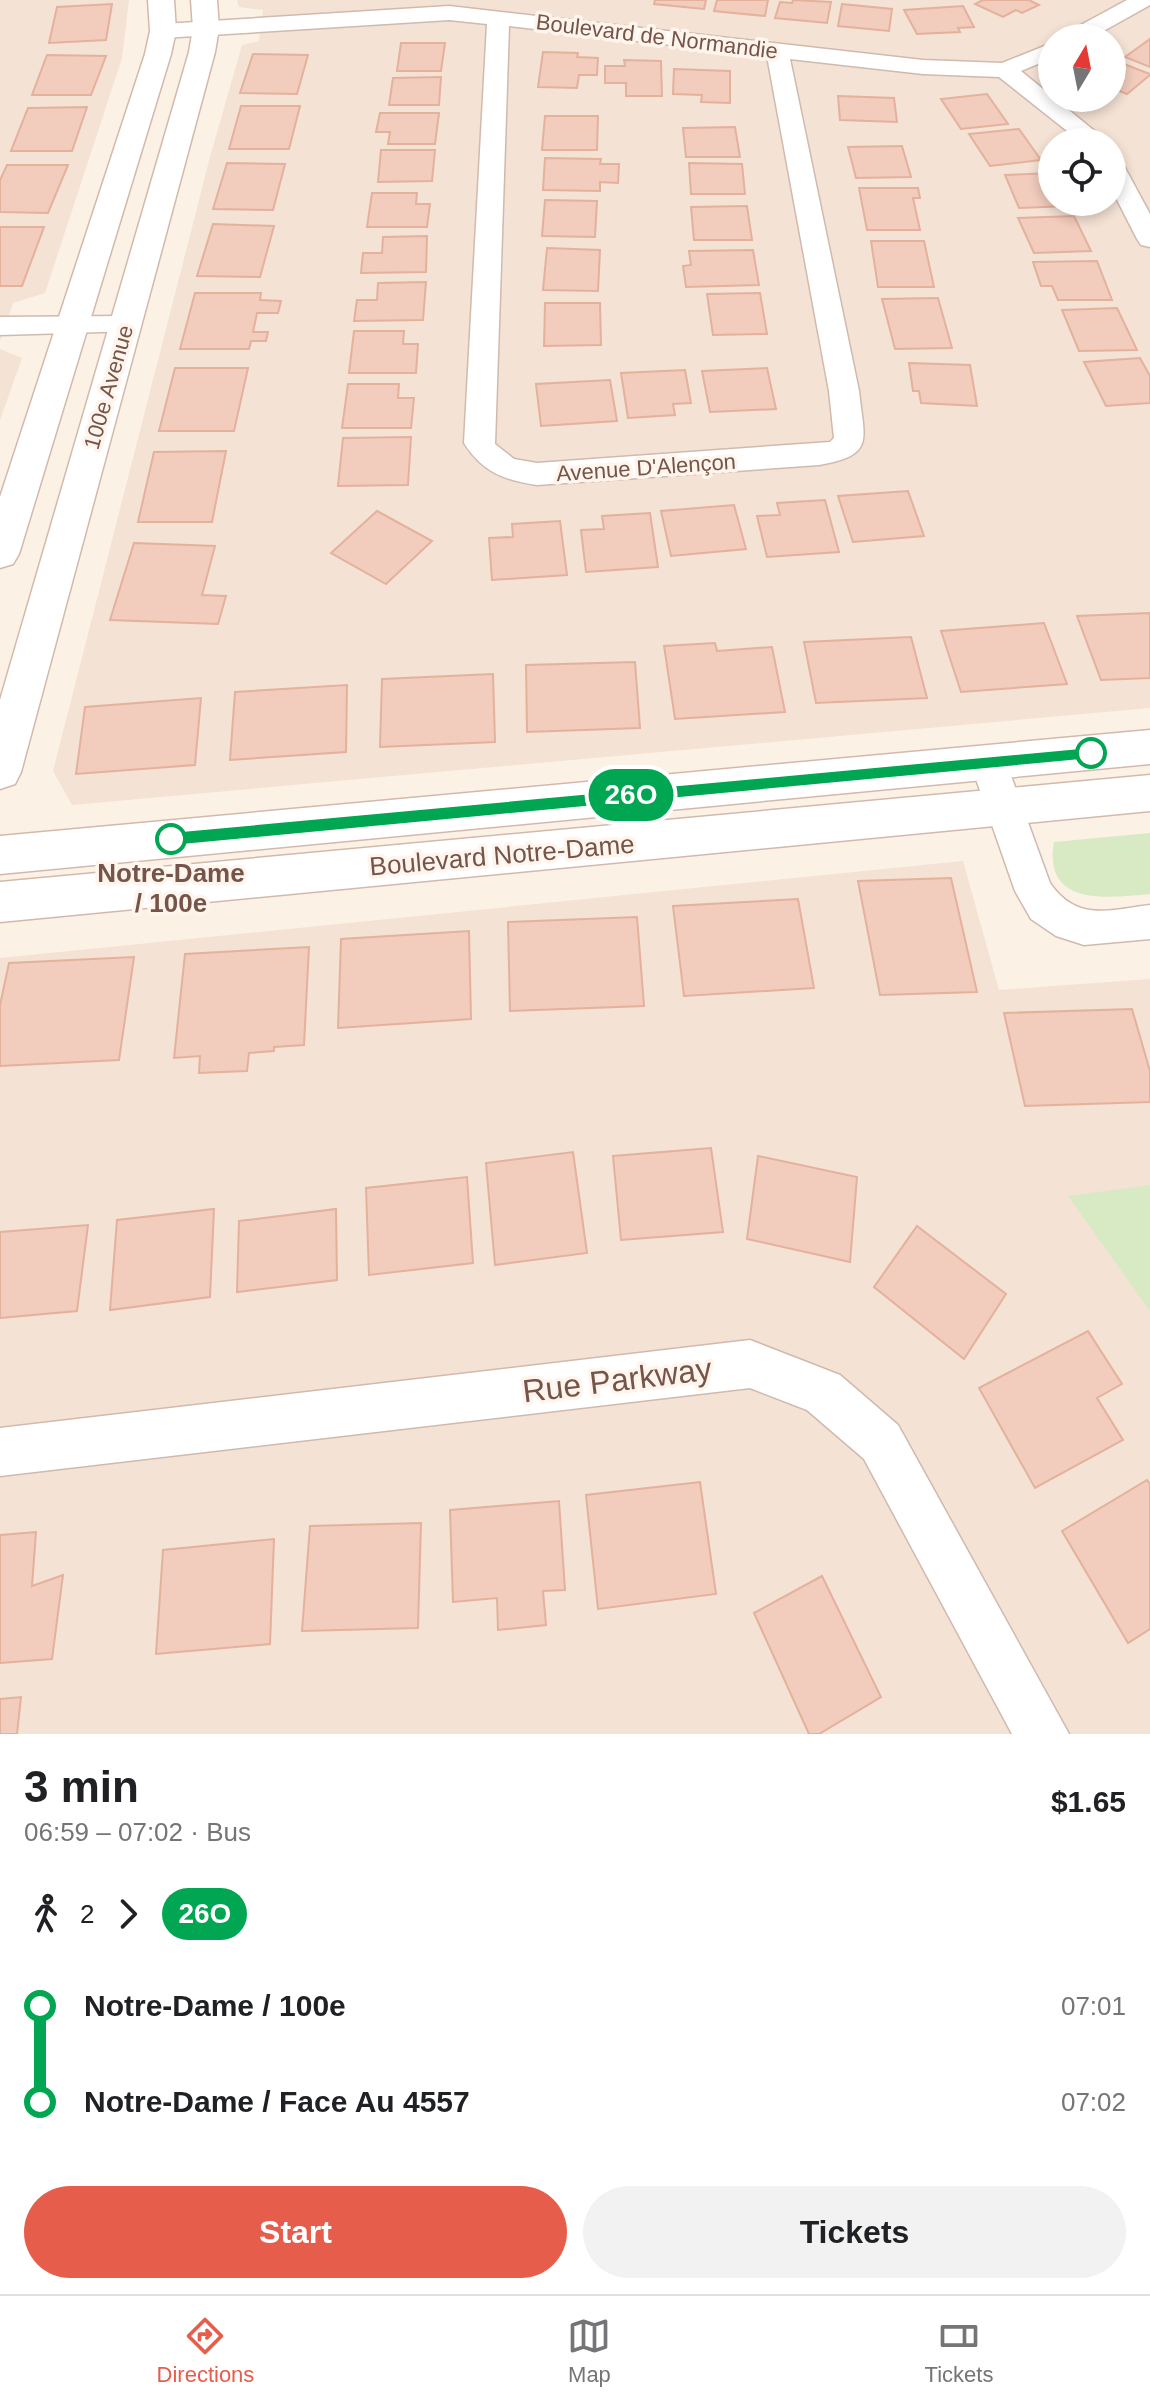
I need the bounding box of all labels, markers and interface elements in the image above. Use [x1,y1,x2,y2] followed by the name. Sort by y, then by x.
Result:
[535,9,779,64] street label: Boulevard de Normandie
[1038,24,1126,112] north arrow
[1038,24,1126,216] map controls
[1038,128,1126,216] button: locate
[79,322,138,452] street label: 100e Avenue
[555,449,737,486] street label: Avenue D'Alençon
[1076,738,1106,768] unlabelled marker
[585,769,677,821] line badge: 26O
[605,779,657,810] text: 26O
[156,824,186,854] marker: Notre-Dame / 100e
[368,828,636,882] street label: Boulevard Notre-Dame
[97,858,245,918] place label: Notre-Dame / 100e
[520,1351,714,1409] street label: Rue Parkway
[24,1762,139,1811] text: 3 min
[1051,1785,1126,1818] text: $1.65
[24,1817,251,1847] text: 06:59 – 07:02 · Bus
[24,1892,68,1936] icon: walk
[106,1892,150,1936] icon: forward
[178,1898,231,1929] text: 26O
[80,1899,94,1929] text: 2
[84,1989,346,2022] text: Notre-Dame / 100e
[1061,1991,1126,2021] text: 07:01
[84,2085,470,2118] text: Notre-Dame / Face Au 4557
[1061,2087,1126,2117] text: 07:02
[24,2186,567,2278] button: Start
[583,2186,1126,2278] button: Tickets
[157,2314,254,2388] tab: Directions
[567,2314,611,2388] tab: Map
[925,2314,993,2388] tab: Tickets

